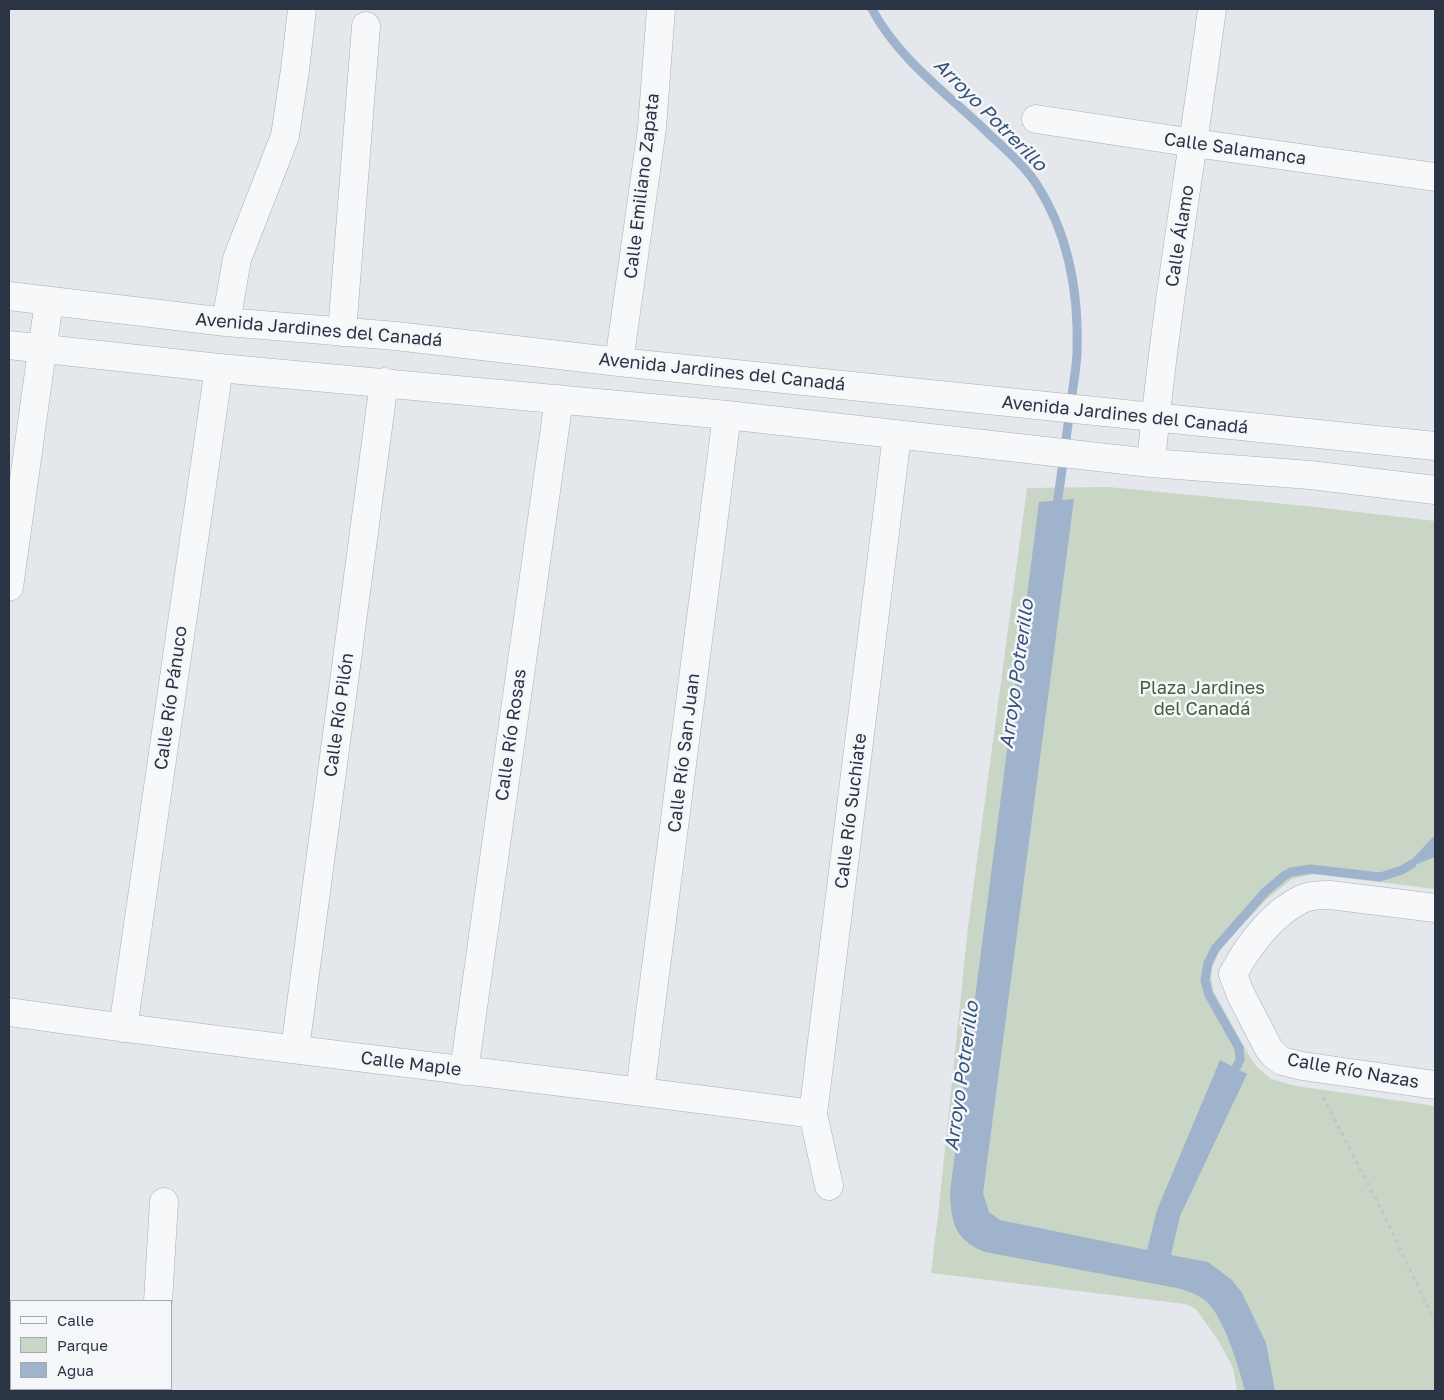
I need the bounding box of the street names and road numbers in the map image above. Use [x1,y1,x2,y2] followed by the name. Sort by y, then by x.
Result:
[620,92,664,280] street label: Calle Emiliano Zapata
[1162,128,1308,170] street label: Calle Salamanca
[1161,183,1199,289] street label: Calle Álamo
[195,308,443,352] street label: Avenida Jardines del Canadá
[598,348,846,396] street label: Avenida Jardines del Canadá
[1001,391,1249,439] street label: Avenida Jardines del Canadá
[150,625,192,771] street label: Calle Río Pánuco
[320,652,358,778] street label: Calle Río Pilón
[491,668,531,802] street label: Calle Río Rosas
[664,672,704,834] street label: Calle Río San Juan
[831,732,871,890] street label: Calle Río Suchiate
[359,1047,463,1081] street label: Calle Maple
[1285,1049,1421,1093] street label: Calle Río Nazas

